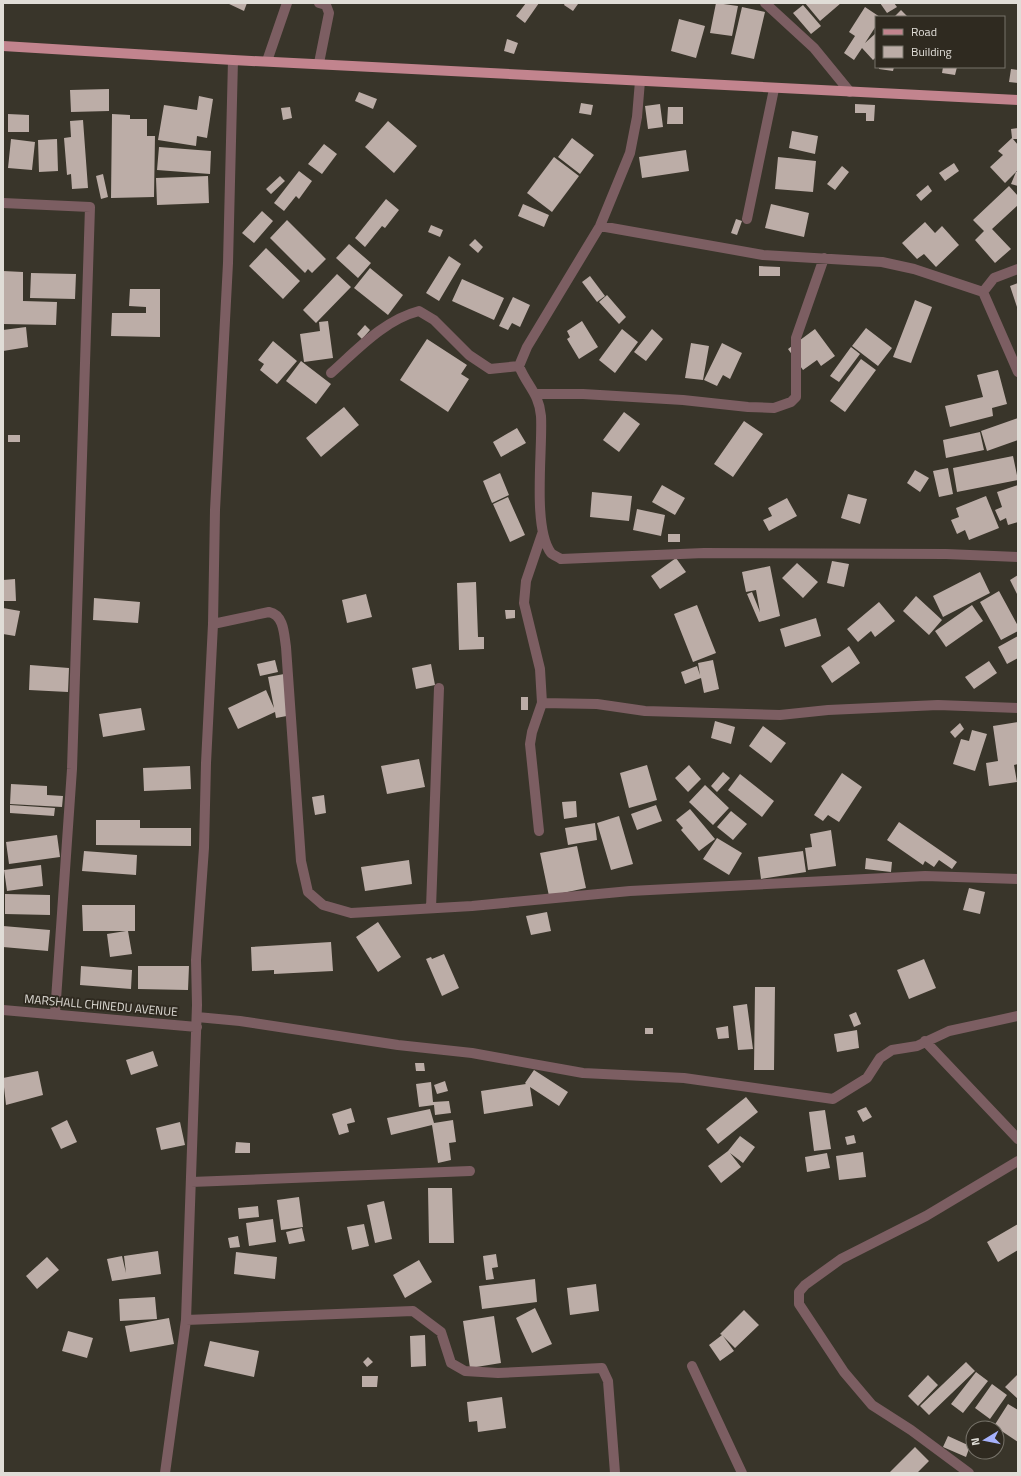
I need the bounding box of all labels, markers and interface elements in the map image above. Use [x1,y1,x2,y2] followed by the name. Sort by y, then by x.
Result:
[875,16,1005,68] legend
[911,22,937,41] text: Road
[911,42,952,61] text: Building
[24,989,179,1021] street label: MARSHALL CHINEDU AVENUE
[965,1420,1005,1460] north arrow
[967,1437,984,1447] text: N

